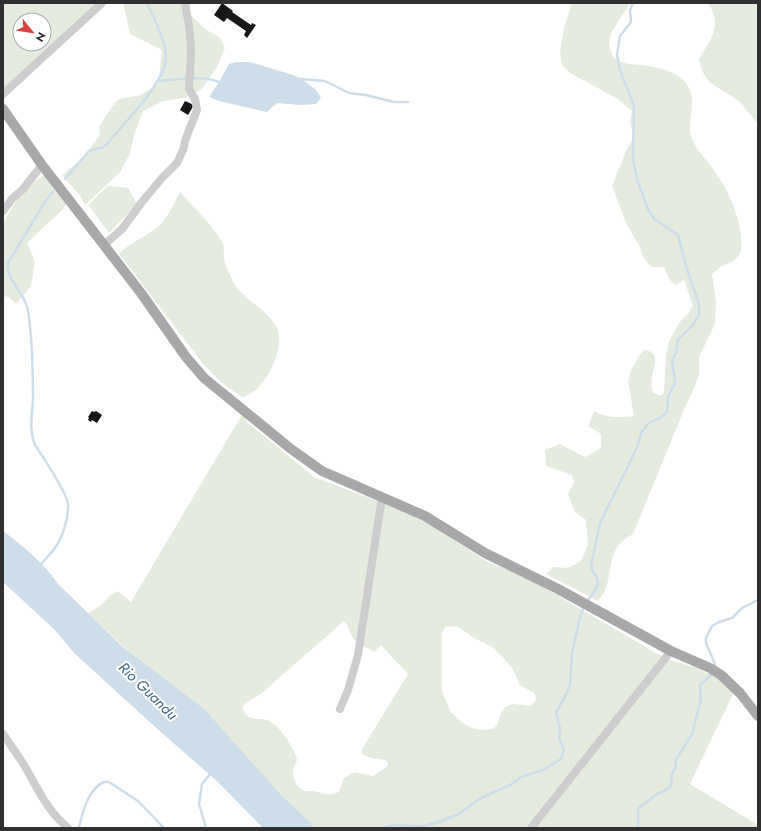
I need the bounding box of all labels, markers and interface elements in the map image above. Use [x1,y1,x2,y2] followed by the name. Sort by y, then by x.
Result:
[12,12,52,52] north arrow
[32,29,50,45] text: N
[113,657,183,725] water label: Rio Guandu

